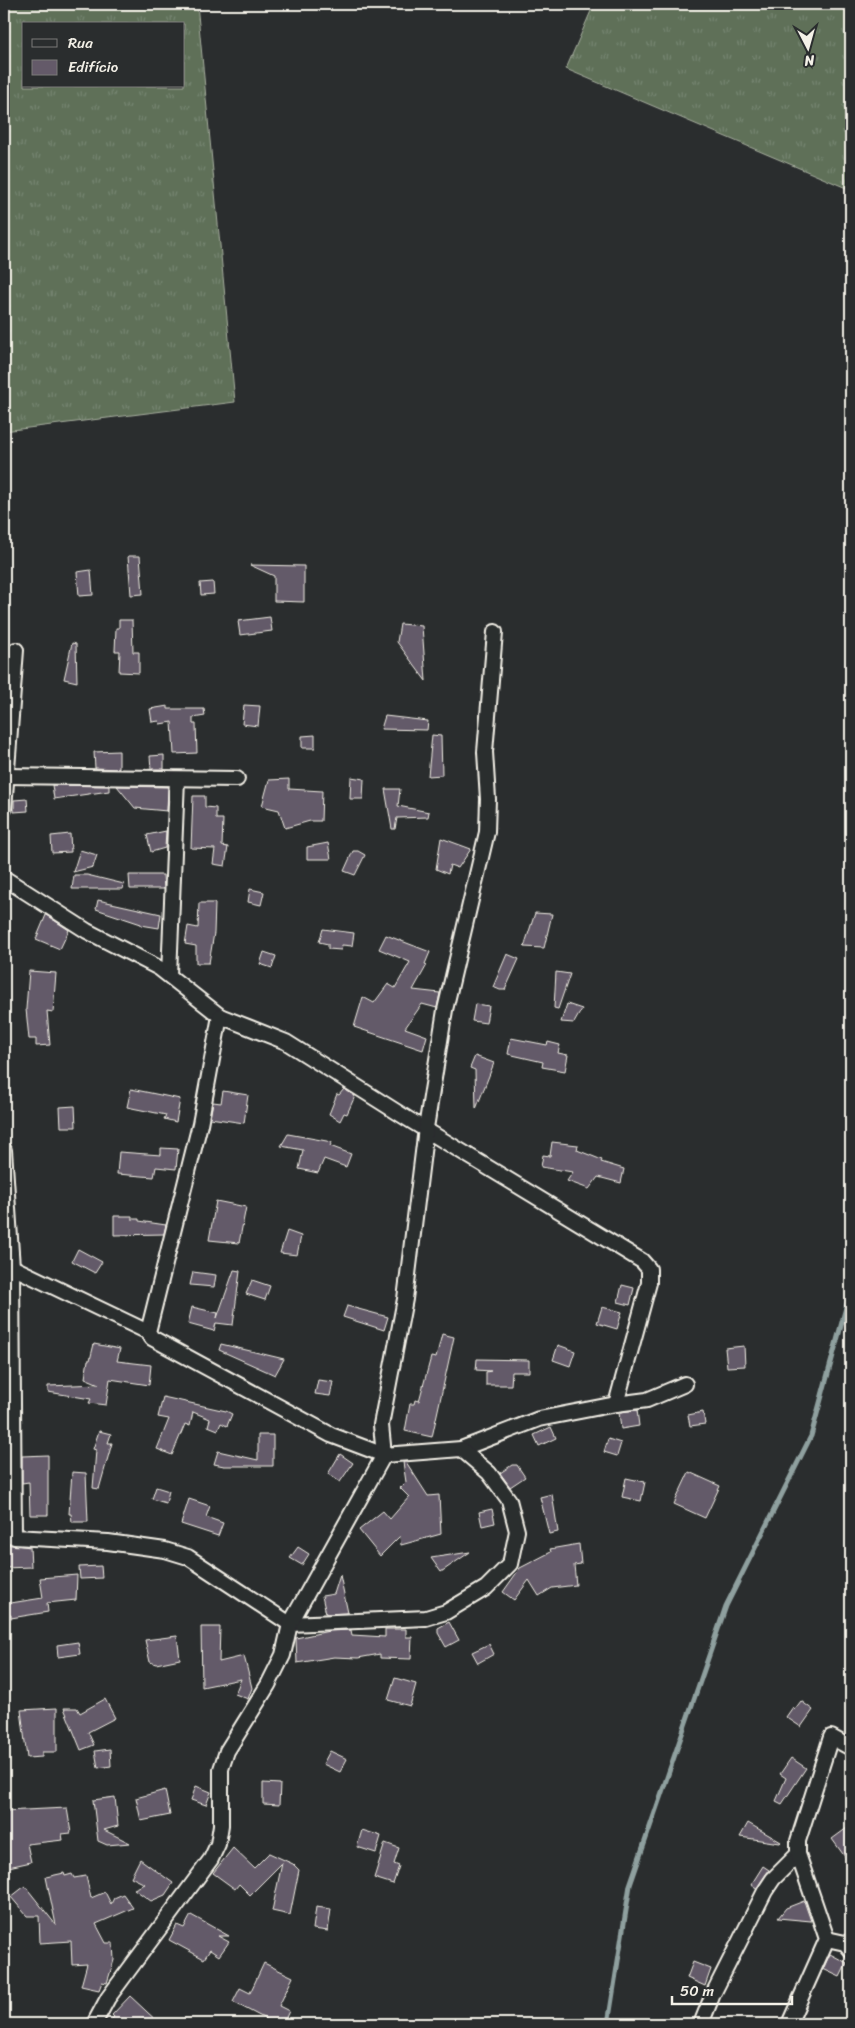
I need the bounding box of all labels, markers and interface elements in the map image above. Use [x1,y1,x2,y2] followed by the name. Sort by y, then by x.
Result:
[22,22,185,88] legend
[782,22,832,72] north arrow
[68,30,93,56] text: Rua
[803,47,816,73] text: N
[68,54,119,80] text: Edifício
[672,1973,792,2005] scale bar
[680,1978,715,2004] text: 50 m

